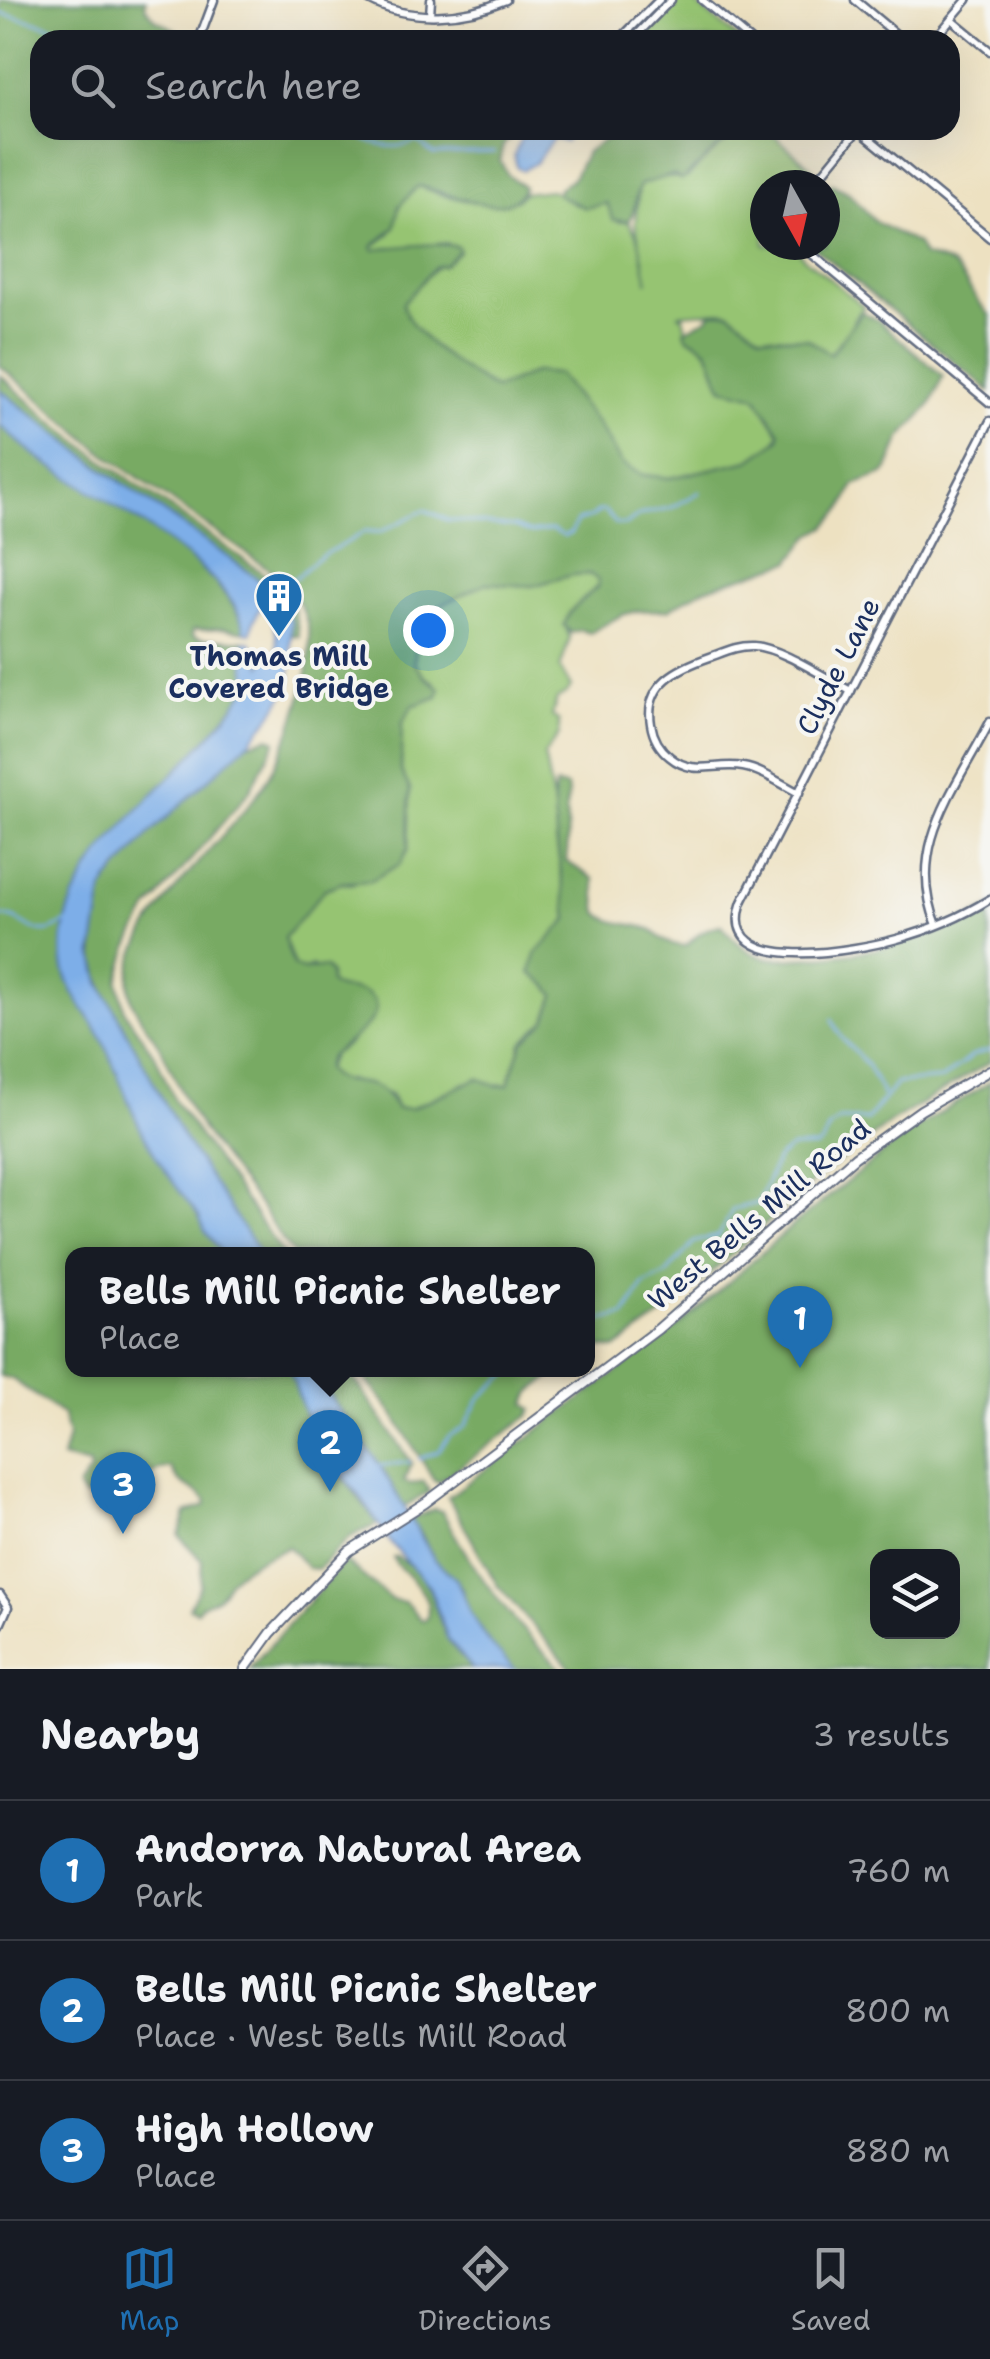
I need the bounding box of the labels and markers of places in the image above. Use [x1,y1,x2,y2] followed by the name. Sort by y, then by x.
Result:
[253,570,305,638] building icon: Thomas Mill Covered Bridge
[168,637,390,707] place label: Thomas Mill Covered Bridge
[768,1286,832,1368] pin: 1
[298,1410,362,1492] pin: 2
[90,1452,156,1534] pin: 3

